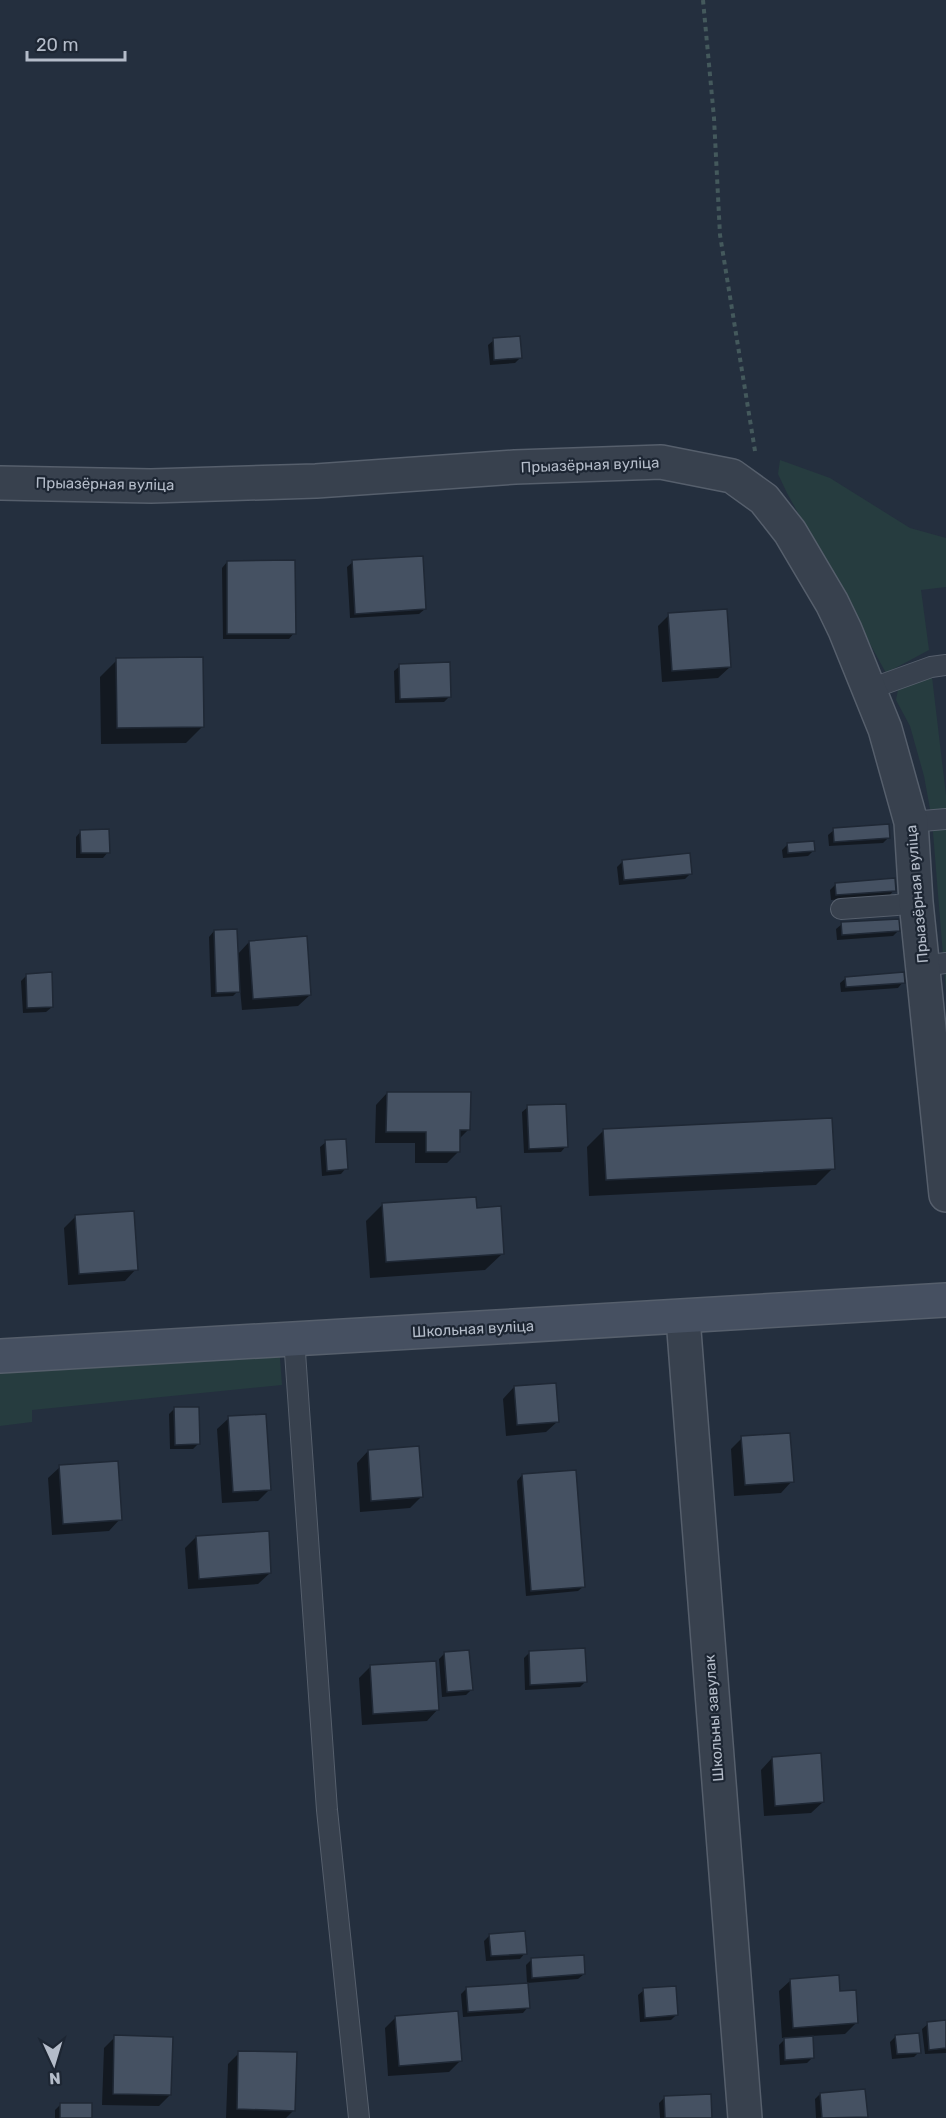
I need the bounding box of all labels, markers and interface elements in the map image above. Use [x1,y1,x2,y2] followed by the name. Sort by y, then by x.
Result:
[27,24,124,62] scale bar
[36,34,78,56] text: 20 m
[520,454,660,476] street label: Прыазёрная вуліца
[35,474,175,494] street label: Прыазёрная вуліца
[902,824,932,964] street label: Прыазёрная вуліца
[412,1317,534,1341] street label: Школьная вуліца
[701,1654,727,1782] street label: Школьны завулак
[24,2034,84,2094] north arrow
[49,2069,61,2088] text: N

